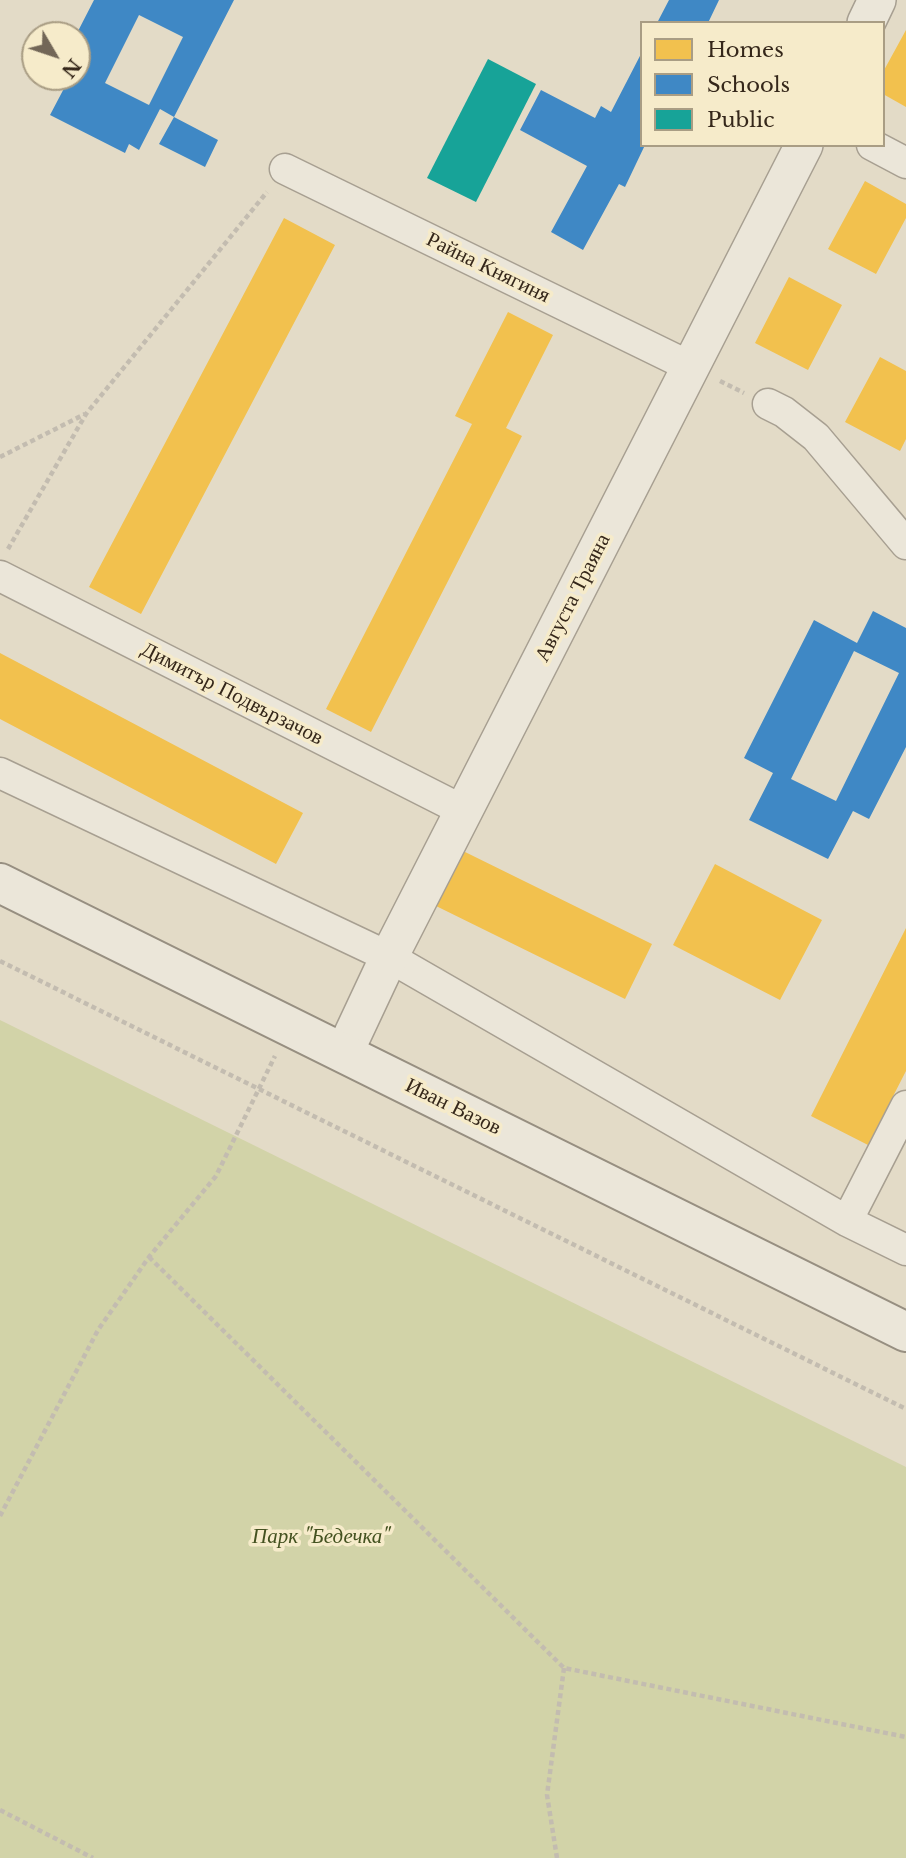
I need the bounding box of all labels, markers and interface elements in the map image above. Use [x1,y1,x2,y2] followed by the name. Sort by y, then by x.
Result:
[21,21,91,91] north arrow
[640,21,885,147] legend
[707,37,784,63] text: Homes
[57,54,86,82] text: N
[707,72,790,98] text: Schools
[707,107,774,133] text: Public
[422,227,554,309] street label: Райна Княгиня
[530,530,616,666] street label: Августа Траяна
[137,637,327,751] street label: Димитър Подвързачов
[401,1073,505,1141] street label: Иван Вазов
[252,1524,390,1550] park label: Парк "Бедечка"

